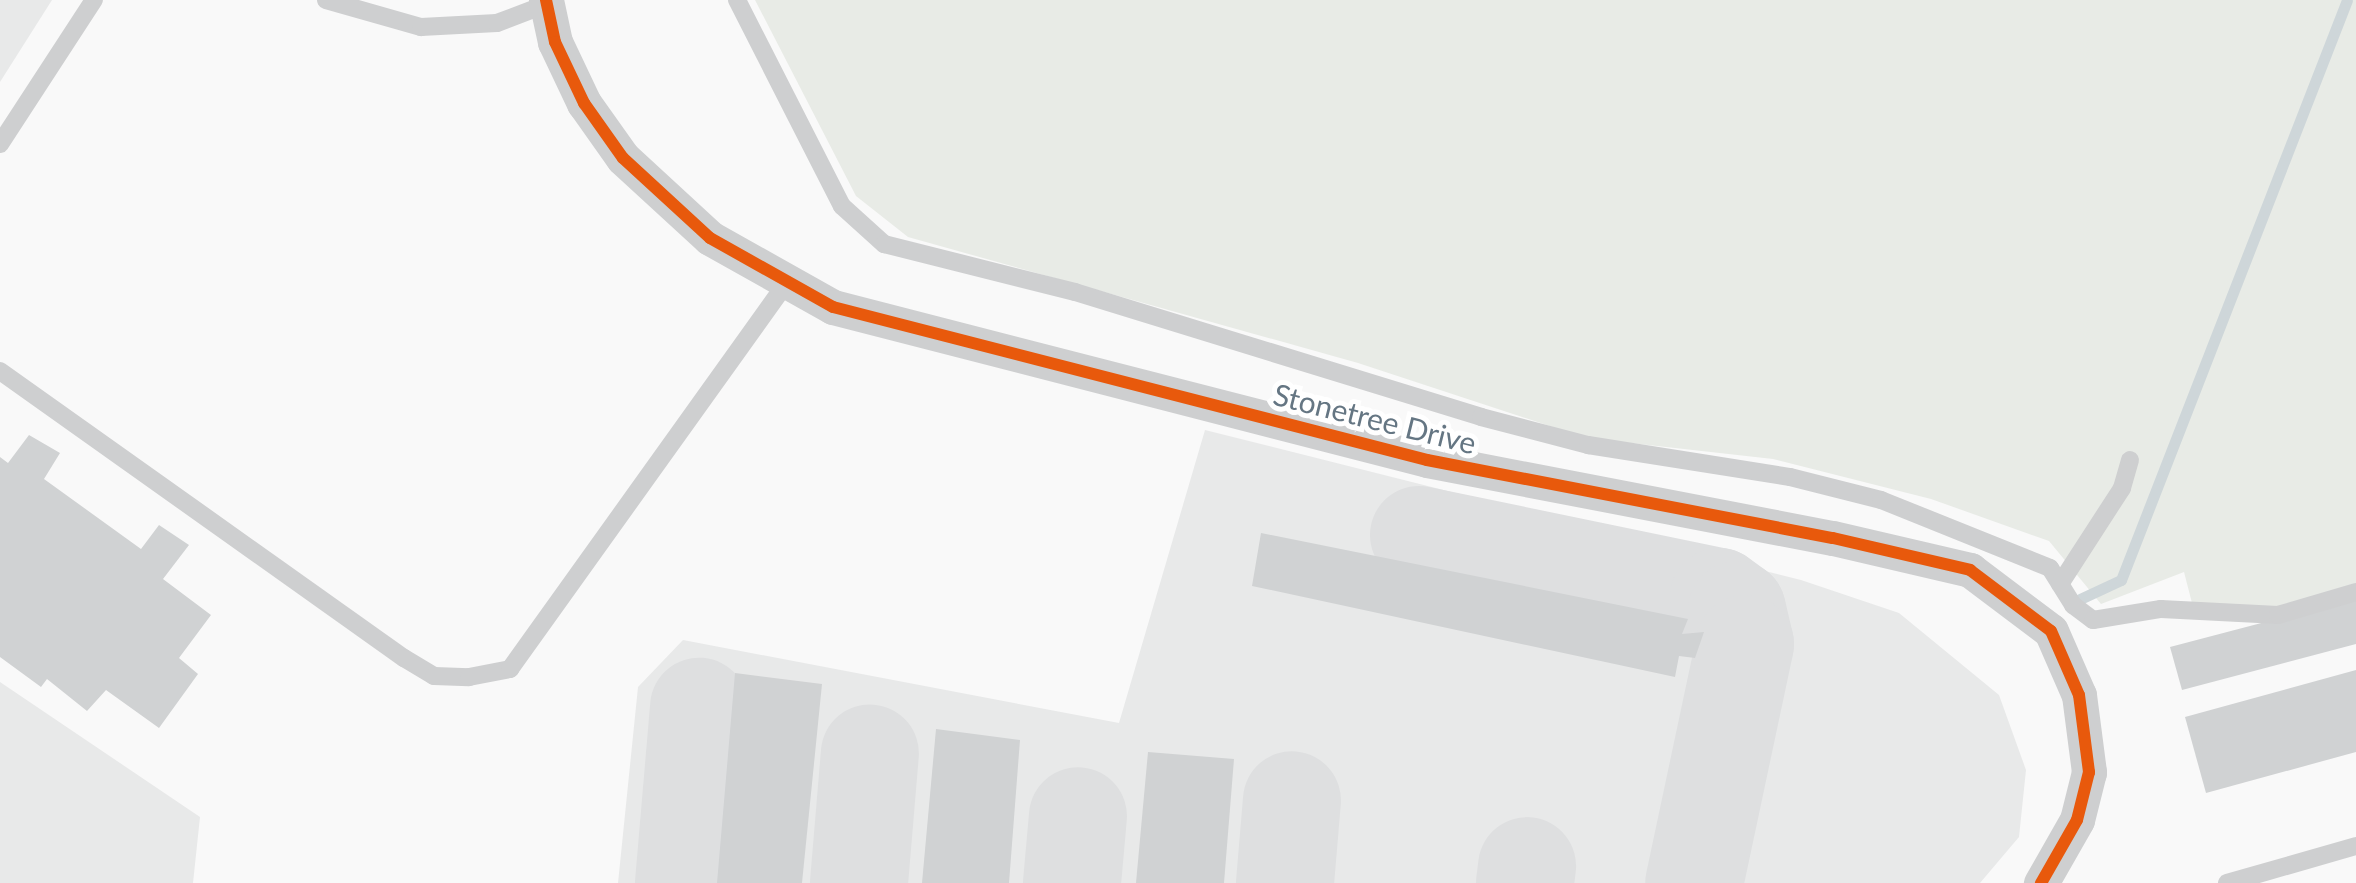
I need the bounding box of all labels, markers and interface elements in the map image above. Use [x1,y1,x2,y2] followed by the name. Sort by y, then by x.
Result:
[1270,375,1480,461] street label: Stonetree Drive

